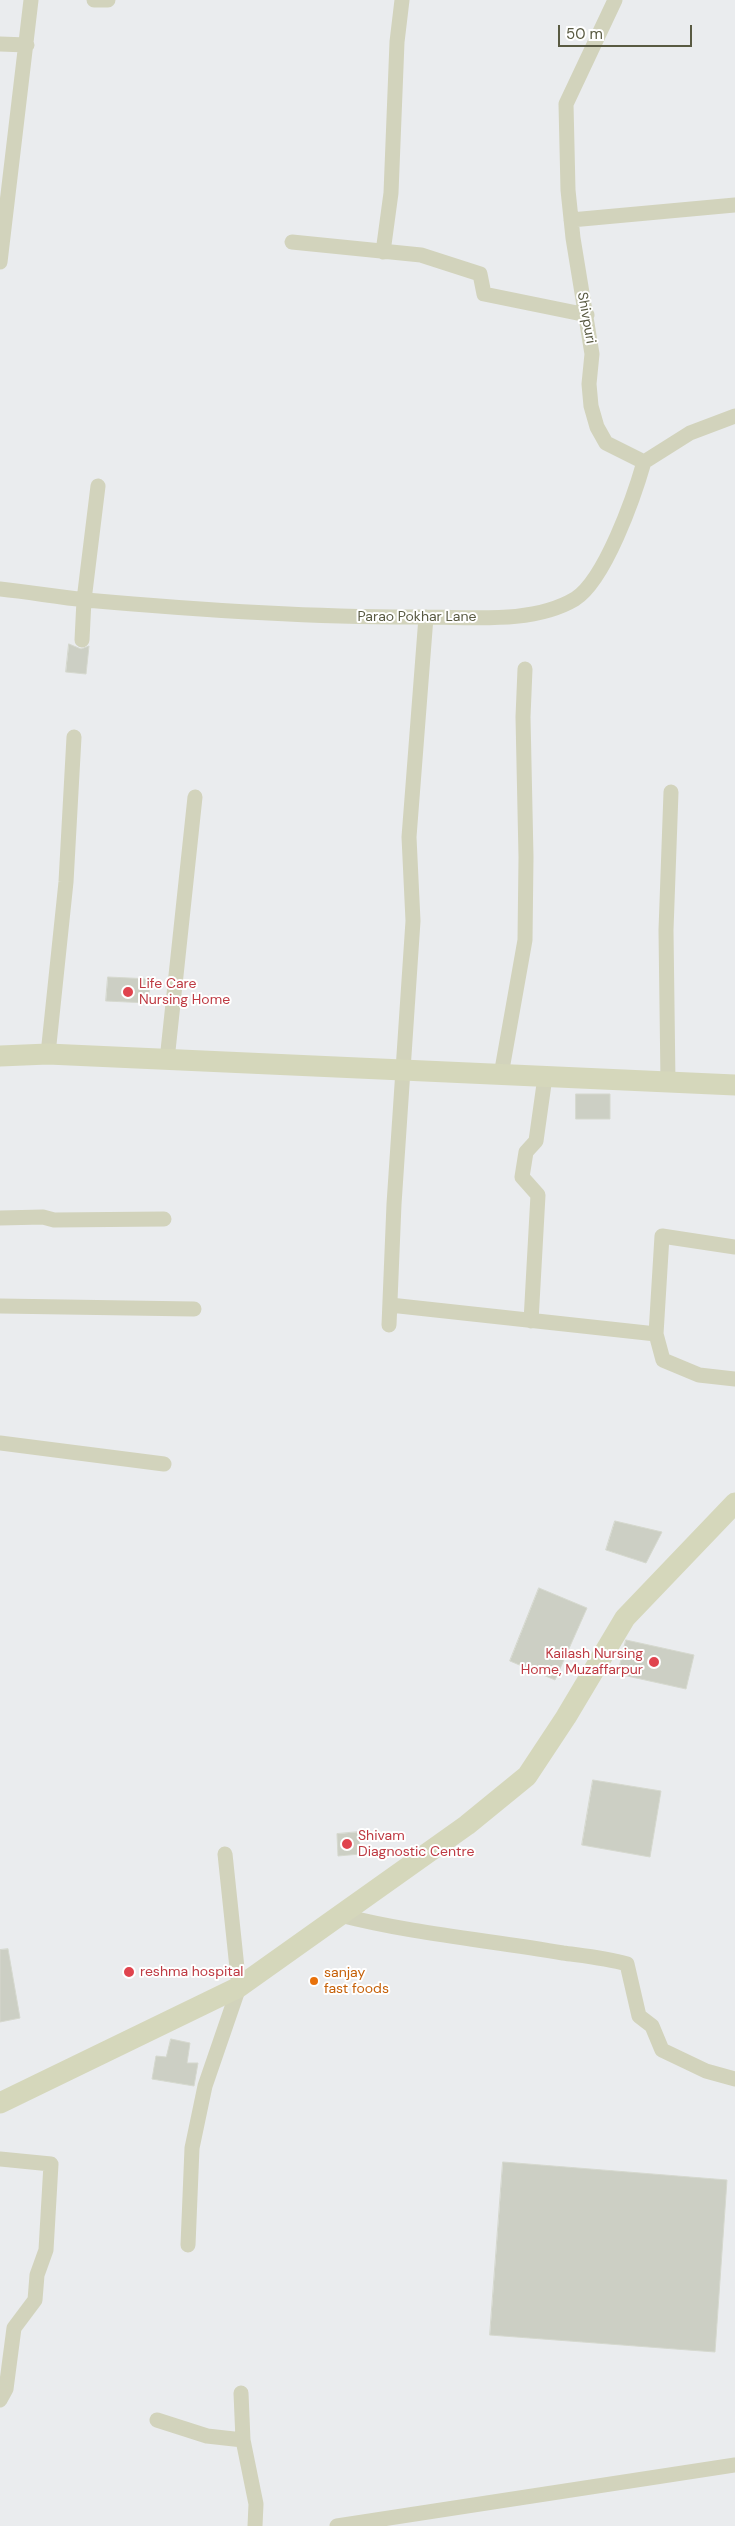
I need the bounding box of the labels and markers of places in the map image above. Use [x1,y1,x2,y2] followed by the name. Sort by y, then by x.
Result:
[139,976,230,1009] place label: Life Care Nursing Home
[121,985,135,999] marker: Life Care Nursing Home
[521,1646,643,1678] place label: Kailash Nursing Home, Muzaffarpur
[647,1655,661,1669] marker: Kailash Nursing Home, Muzaffarpur
[358,1828,474,1860] place label: Shivam Diagnostic Centre
[340,1837,354,1851] marker: Shivam Diagnostic Centre
[140,1964,243,1980] place label: reshma hospital
[122,1965,136,1979] marker: reshma hospital
[324,1965,389,1998] place label: sanjay fast foods
[308,1975,320,1987] marker: sanjay fast foods

